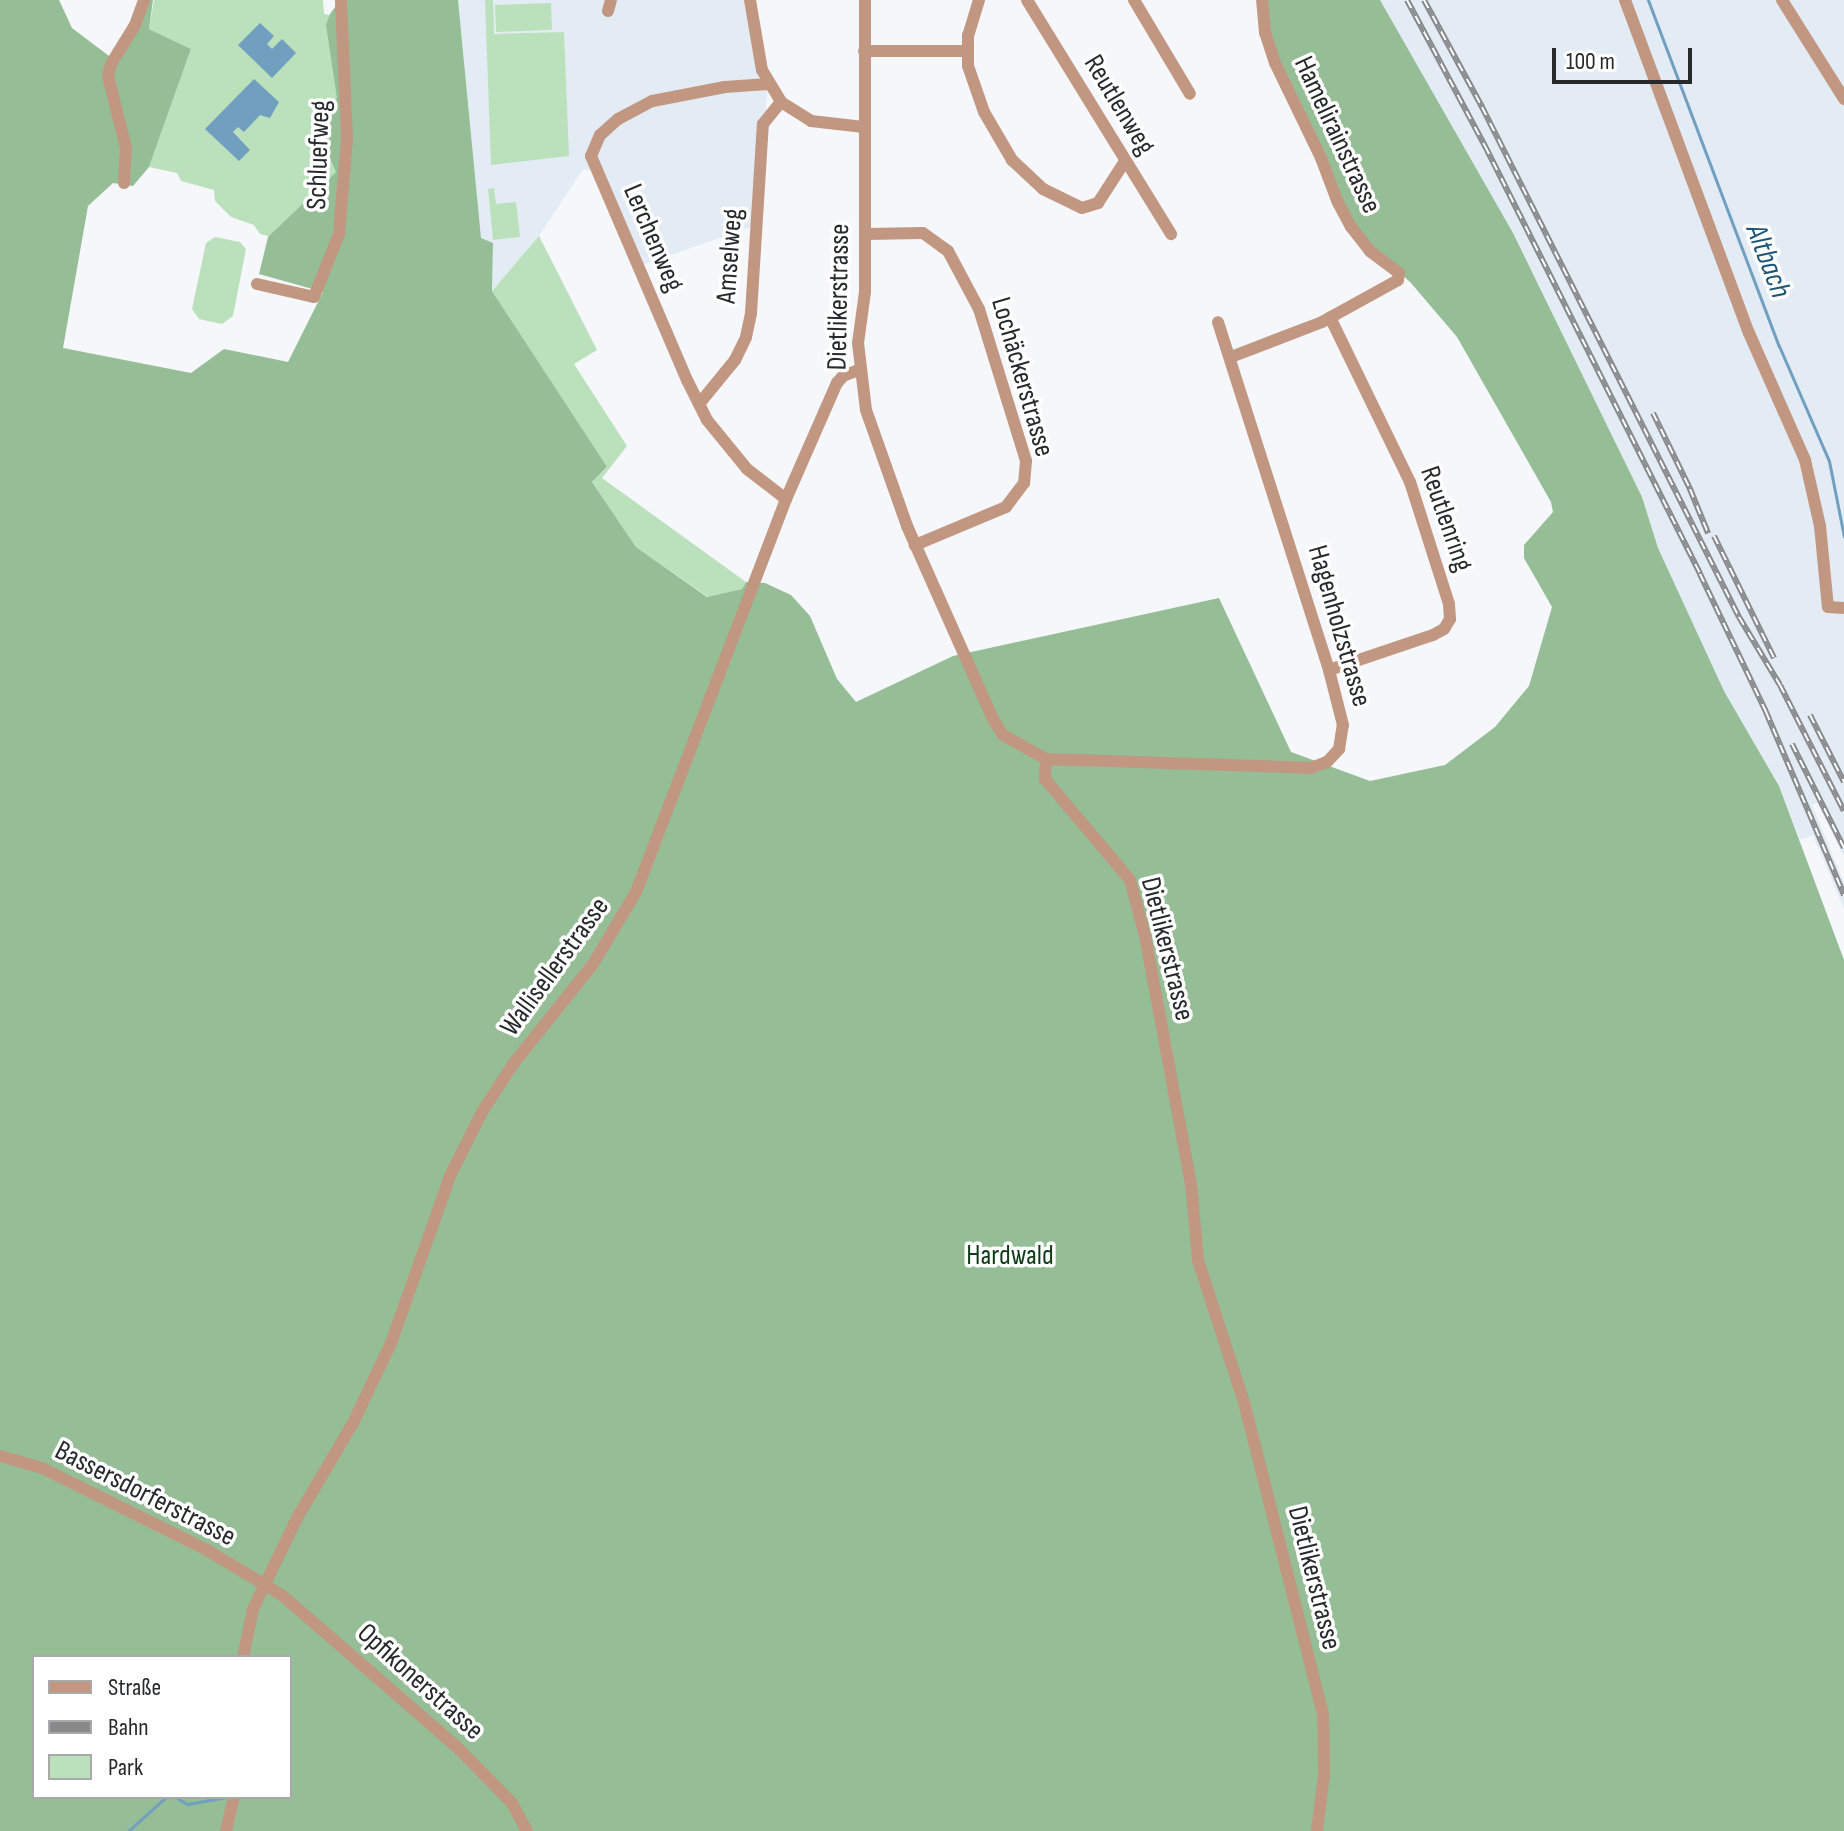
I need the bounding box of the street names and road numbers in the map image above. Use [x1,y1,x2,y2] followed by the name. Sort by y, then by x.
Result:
[1076,49,1162,161] street label: Reutlenweg
[1286,51,1388,219] street label: Hamelirainstrasse
[300,100,338,210] street label: Schluefweg
[615,179,691,297] street label: Lerchenweg
[710,207,750,305] street label: Amselweg
[821,223,857,371] street label: Dietlikerstrasse
[983,294,1061,460] street label: Lochäckerstrasse
[1412,462,1480,576] street label: Reutlenring
[1300,541,1378,711] street label: Hagenholzstrasse
[1133,874,1201,1024] street label: Dietlikerstrasse
[493,891,617,1043] street label: Wallisellerstrasse
[49,1434,241,1554] street label: Bassersdorferstrasse
[1280,1503,1348,1653] street label: Dietlikerstrasse
[350,1617,490,1747] street label: Opfikonerstrasse

